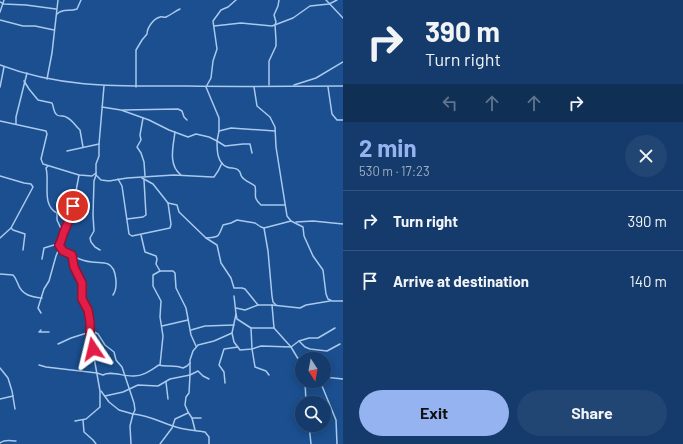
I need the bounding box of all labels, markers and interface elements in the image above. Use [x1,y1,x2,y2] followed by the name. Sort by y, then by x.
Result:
[425,14,500,48] text: 390 m
[359,16,411,68] icon: right
[425,48,501,70] text: Turn right
[439,92,461,114] icon: left
[481,92,503,114] icon: ahead
[523,92,545,114] icon: ahead
[565,92,587,114] icon: right
[359,133,417,162] text: 2 min
[625,135,667,177] button: close
[359,163,430,179] text: 530 m · 17:23
[56,189,90,223] pin
[62,195,84,217] icon: arrive
[359,210,381,232] icon: right
[393,212,458,230] text: Turn right
[628,212,667,230] text: 390 m
[359,270,381,292] icon: arrive
[393,272,529,290] text: Arrive at destination
[630,272,667,290] text: 140 m
[72,328,114,370] position arrow
[295,352,331,388] north arrow
[295,352,331,432] map controls
[359,390,509,436] button: Exit
[517,390,667,436] button: Share
[295,396,331,432] button: search

